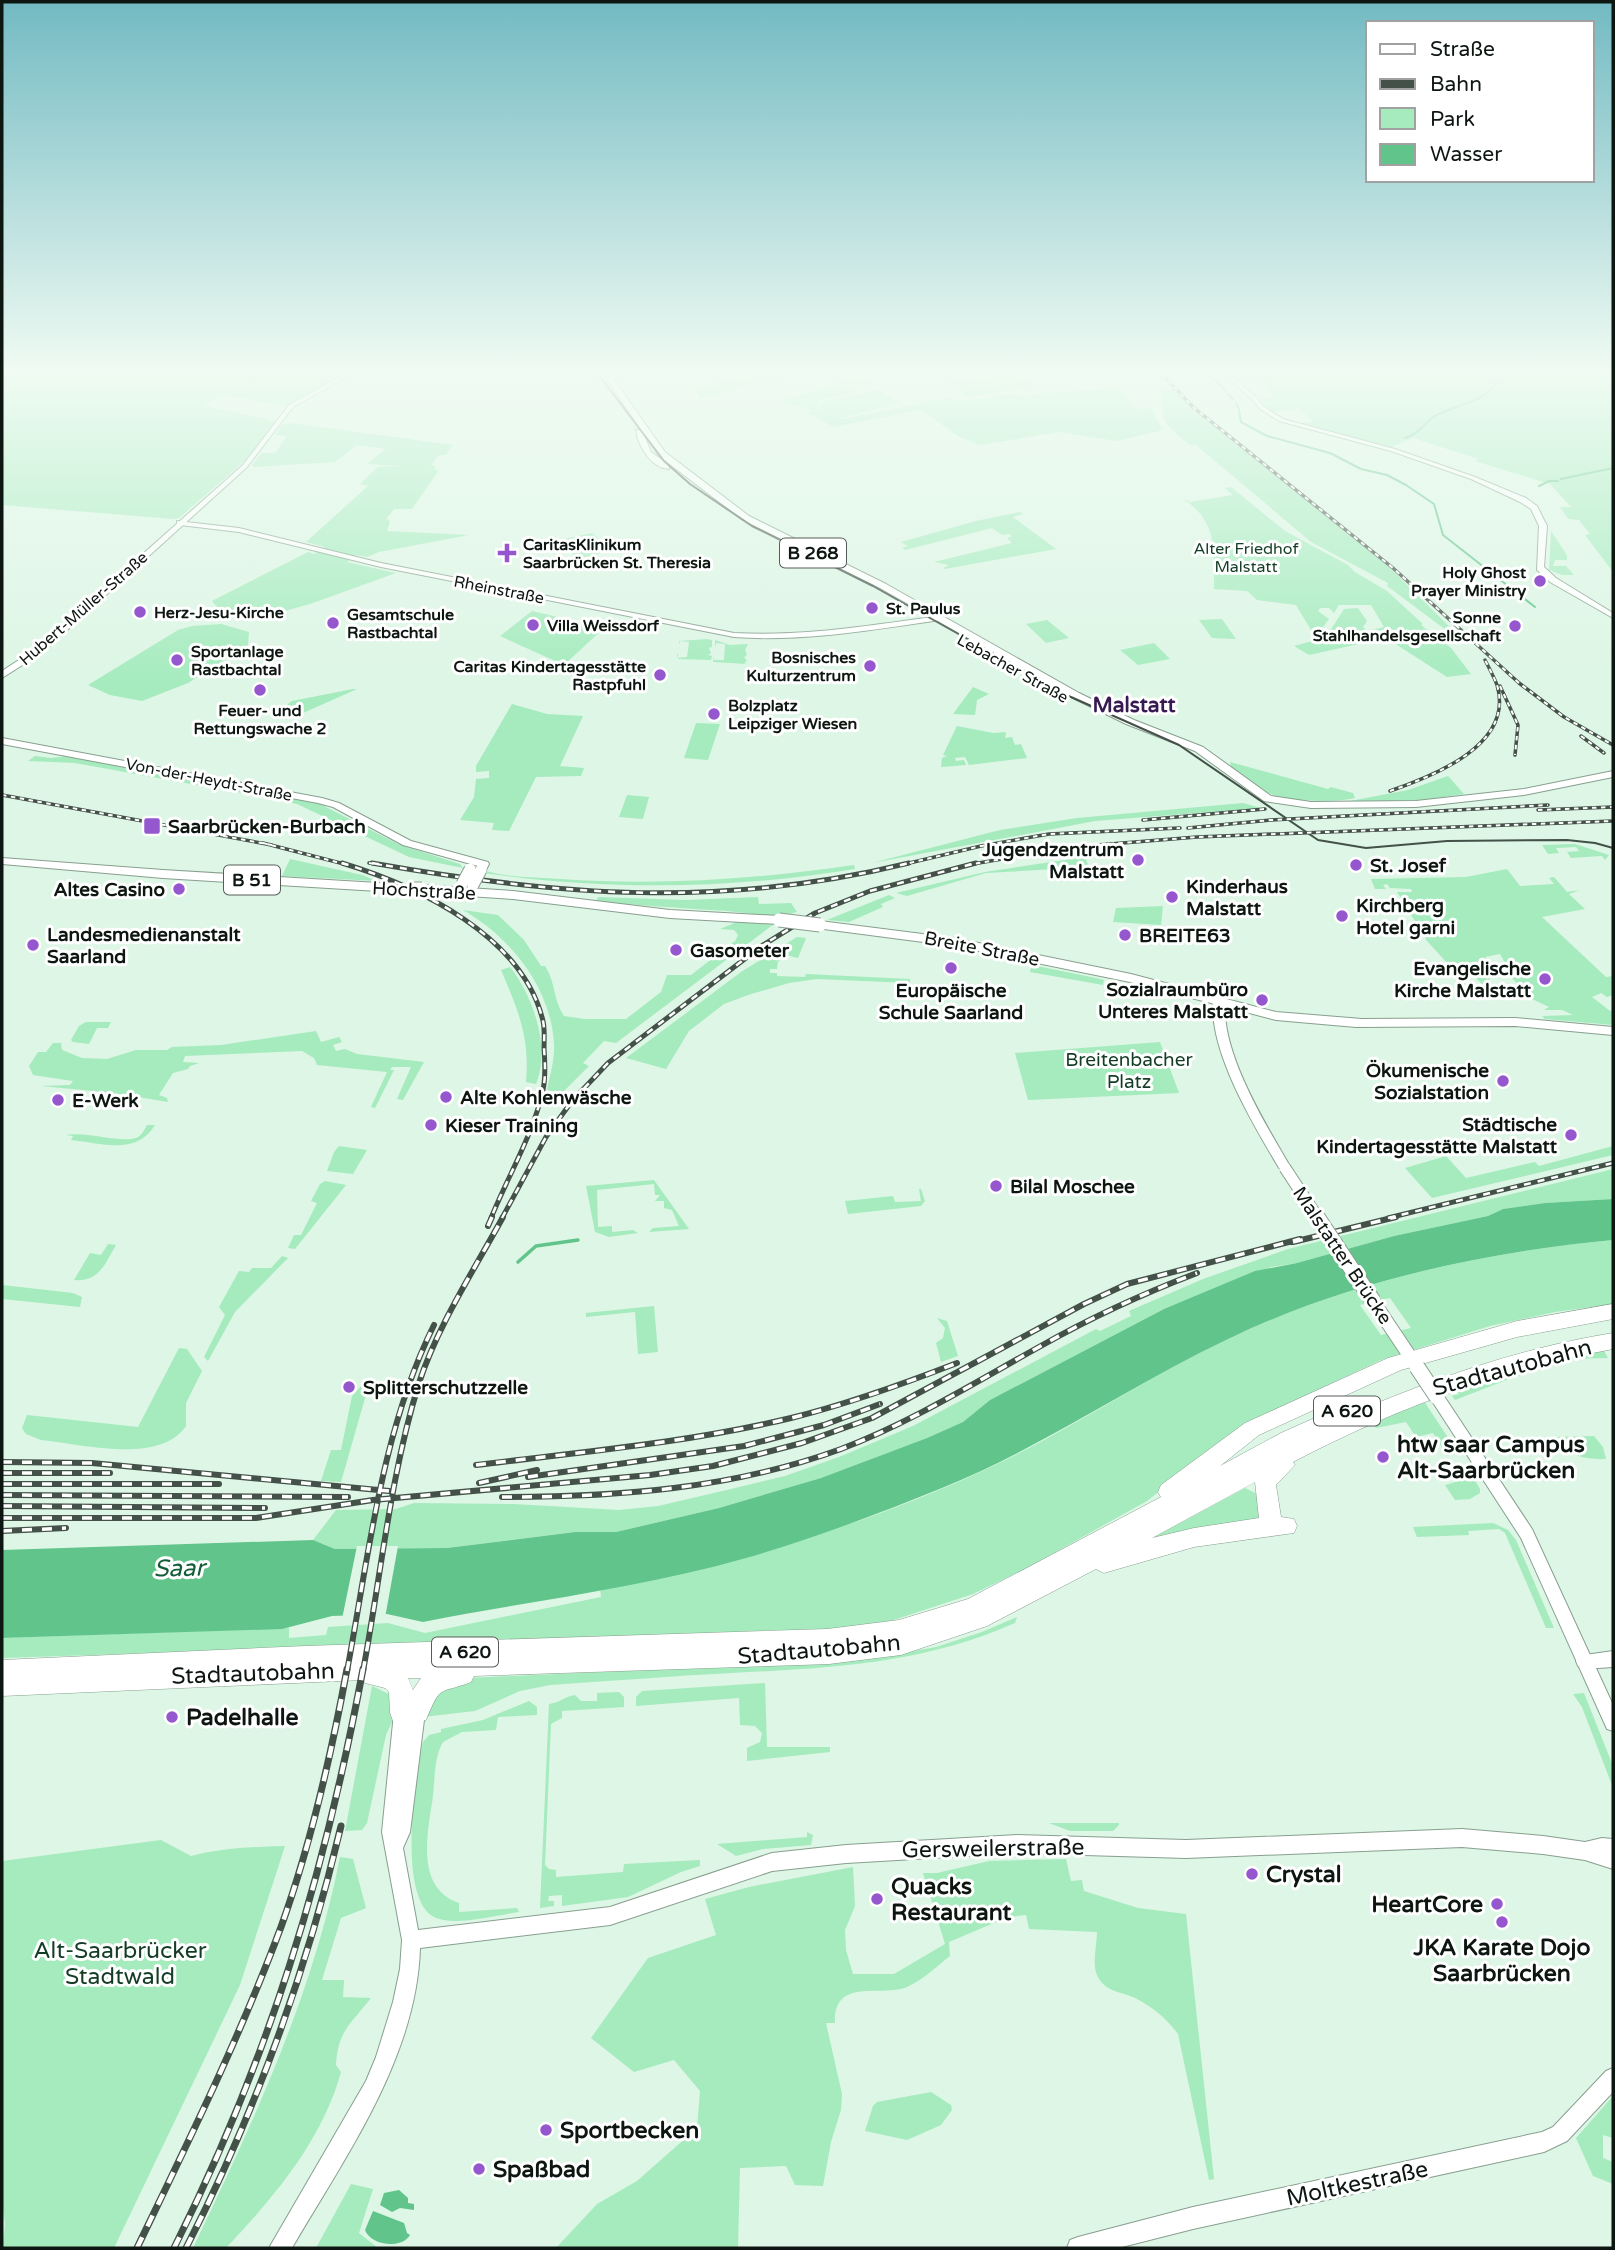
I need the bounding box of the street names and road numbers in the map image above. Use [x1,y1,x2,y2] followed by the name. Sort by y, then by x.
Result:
[780,538,846,568] road number: B 268
[15,548,152,670] street label: Hubert-Müller-Straße
[452,571,546,609] street label: Rheinstraße
[953,630,1072,708] street label: Lebacher Straße
[124,754,294,806] street label: Von-der-Heydt-Straße
[224,866,280,894] road number: B 51
[371,877,476,905] street label: Hochstraße
[922,927,1041,971] street label: Breite Straße
[1288,1183,1396,1328] street label: Malstatter Brücke
[1430,1333,1595,1403] street label: Stadtautobahn
[1314,1396,1380,1426] road number: A 620
[736,1629,902,1671] street label: Stadtautobahn
[432,1638,498,1666] road number: A 620
[171,1657,335,1691] street label: Stadtautobahn
[901,1833,1085,1865] street label: Gersweilerstraße
[1284,2155,1431,2213] street label: Moltkestraße

